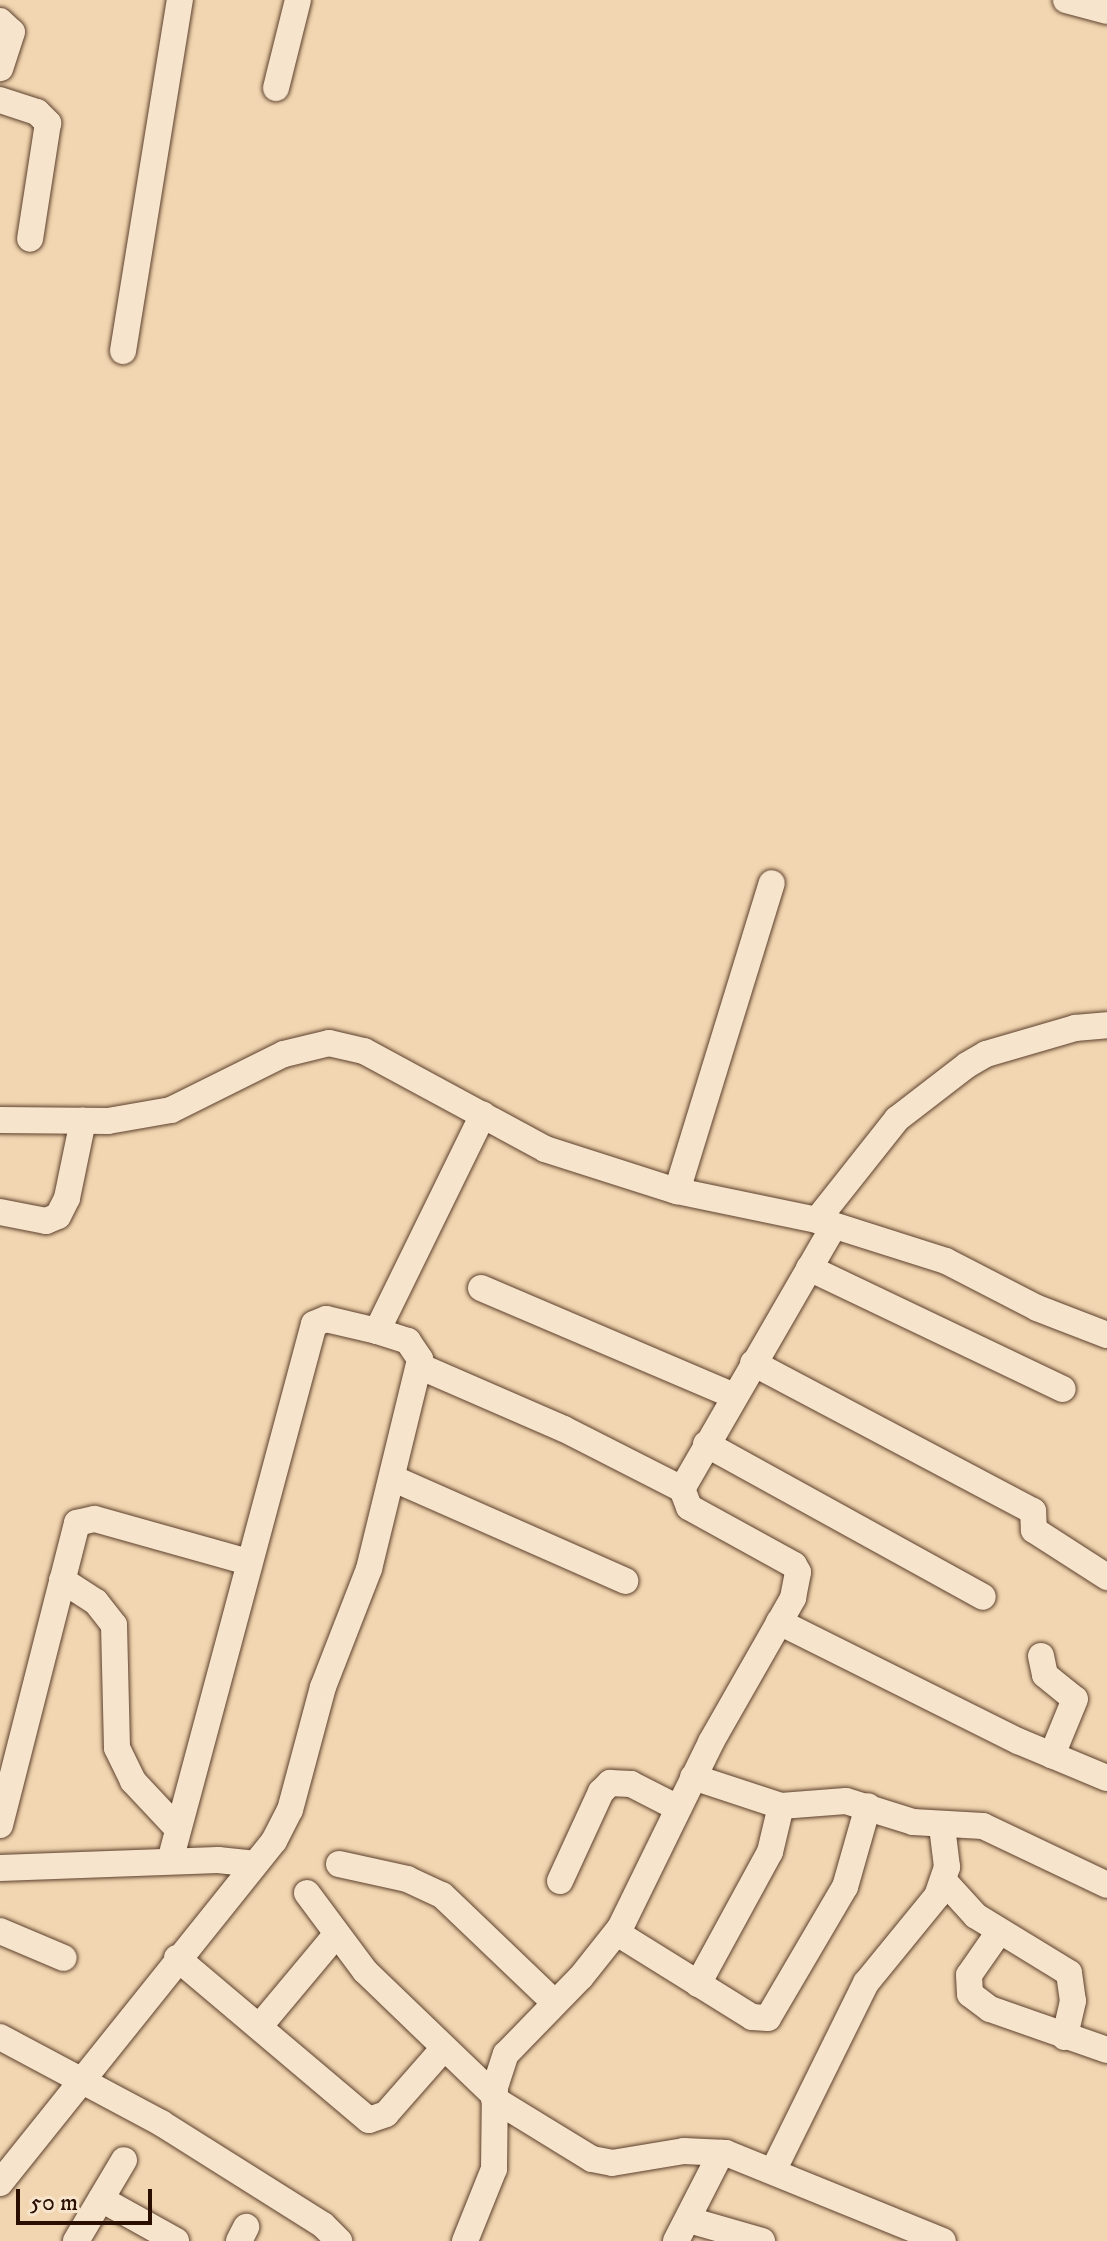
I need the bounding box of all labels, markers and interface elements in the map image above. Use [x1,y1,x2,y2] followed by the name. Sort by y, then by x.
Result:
[20,2173,156,2223] scale bar
[30,2188,78,2218] text: 50 m

